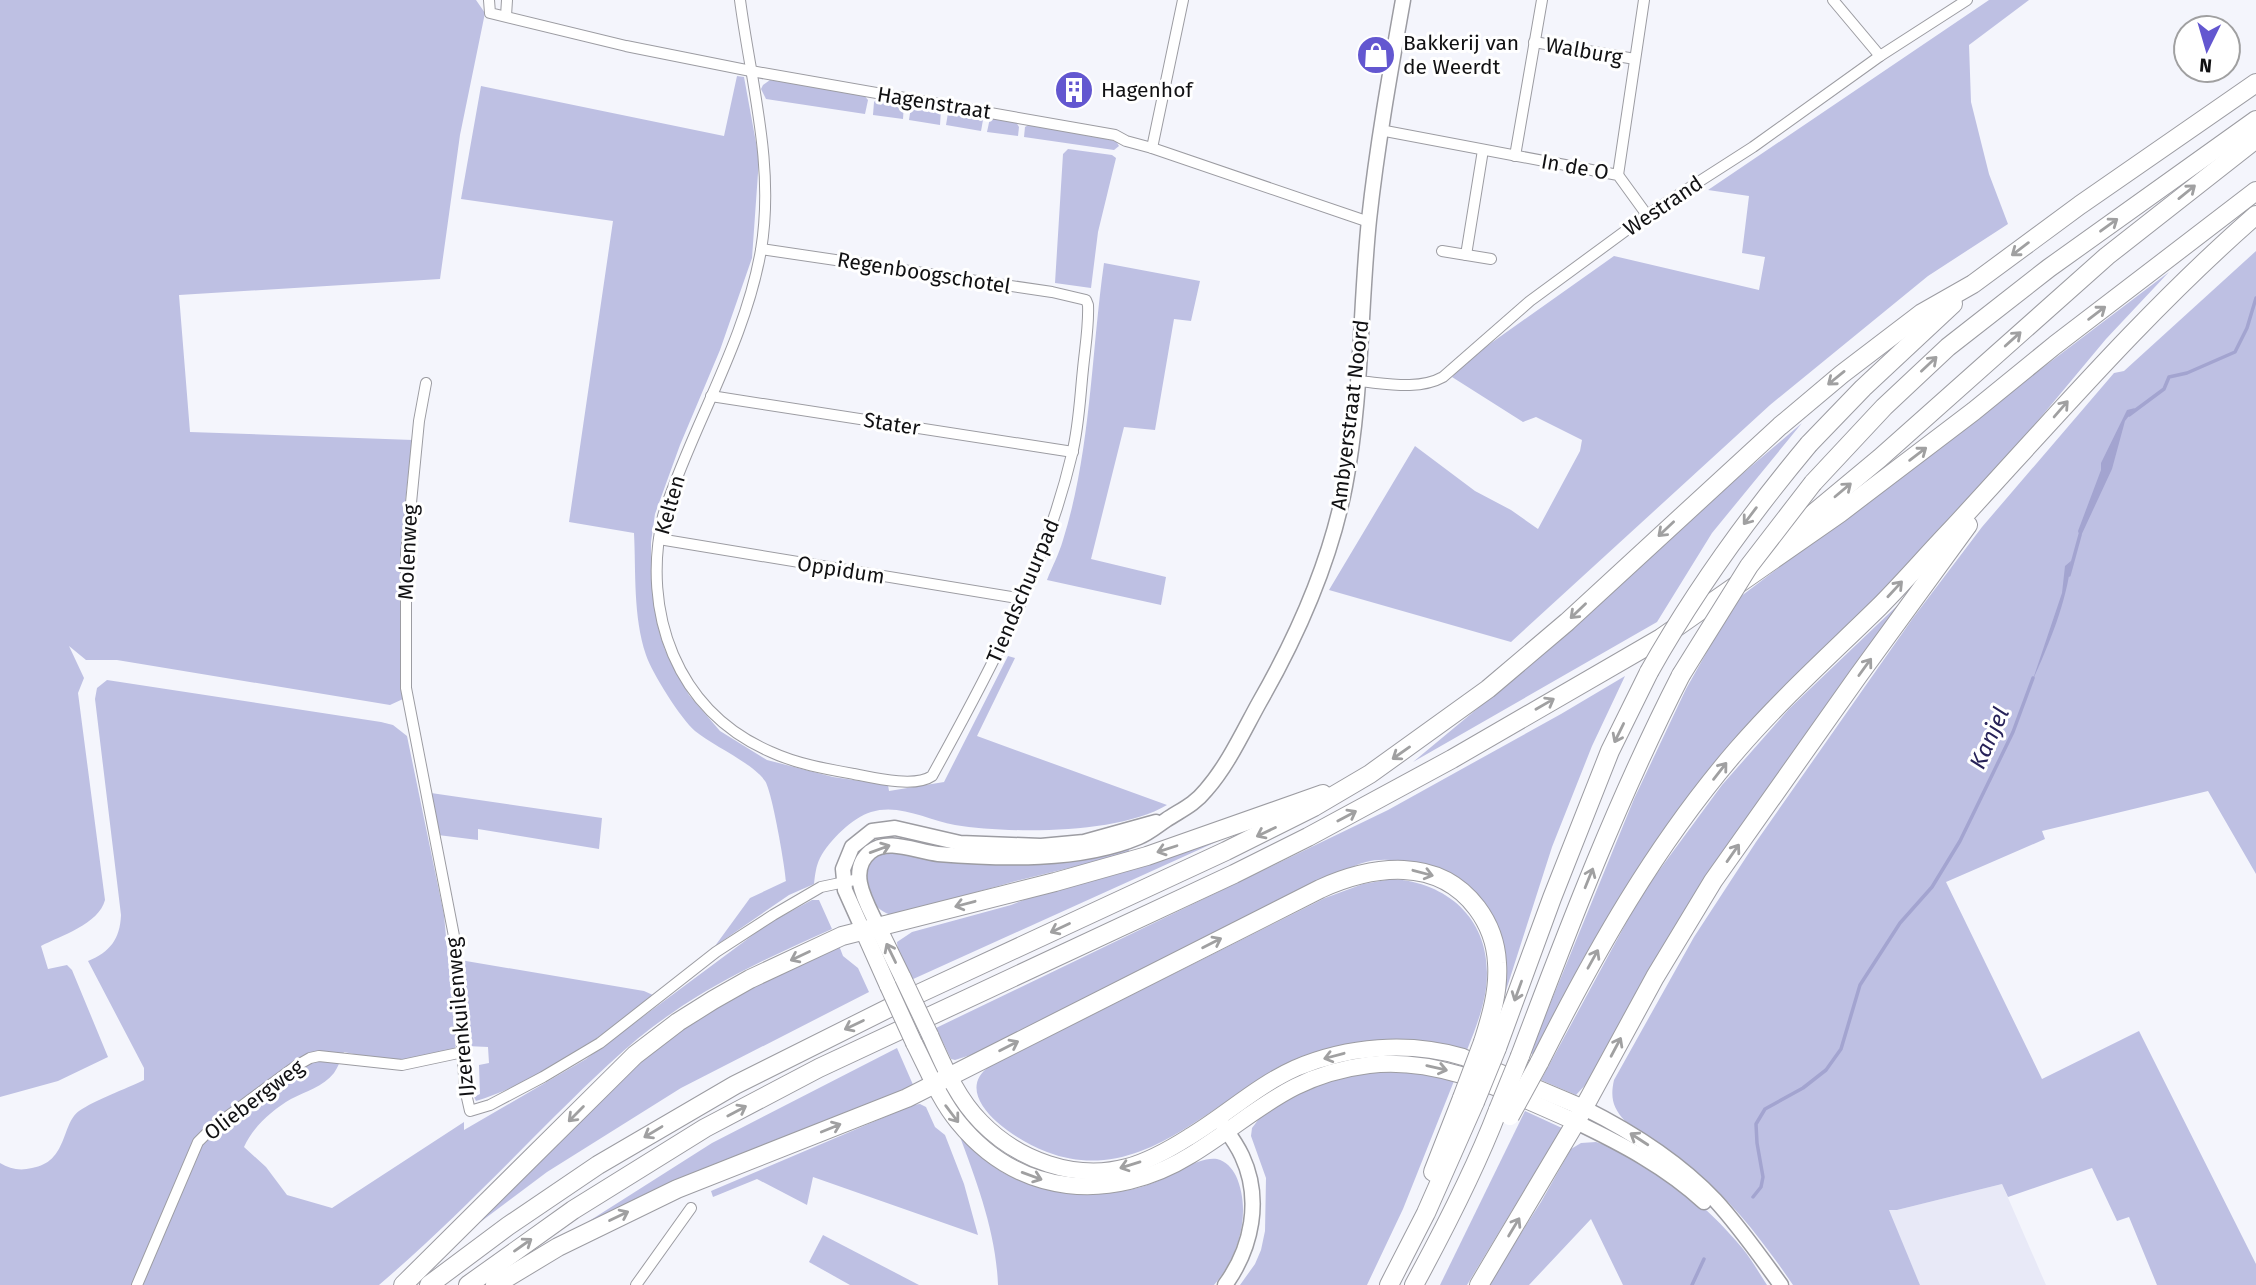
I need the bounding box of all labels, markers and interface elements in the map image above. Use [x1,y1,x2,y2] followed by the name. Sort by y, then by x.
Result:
[2172,14,2242,84] north arrow
[1403,30,1519,80] place label: Bakkerij van de Weerdt
[1544,31,1624,71] street label: Walburg
[1355,34,1397,76] shop icon: Bakkerij van de Weerdt
[2198,53,2213,77] text: N
[1053,69,1095,111] building icon: Hagenhof
[1101,77,1194,103] place label: Hagenhof
[875,81,993,125] street label: Hagenstraat
[1539,148,1611,186] street label: In de O
[1619,170,1707,242] street label: Westrand
[2177,185,2196,200] one-way arrow
[2099,218,2118,232] one-way arrow
[2011,242,2030,257] one-way arrow
[835,246,1013,300] street label: Regenboogschotel
[2087,305,2105,320] one-way arrow
[1325,318,1375,512] street label: Ambyerstraat Noord
[2004,331,2022,347] one-way arrow
[1920,356,1937,373] one-way arrow
[1828,371,1846,386] one-way arrow
[2053,400,2069,418] one-way arrow
[862,407,922,441] street label: Stater
[1908,446,1927,461] one-way arrow
[649,472,691,538] street label: Kelten
[1834,482,1852,498] one-way arrow
[393,503,423,601] street label: Molenweg
[1743,506,1757,525] one-way arrow
[981,515,1065,667] street label: Tiendschuurpad
[1657,521,1675,537] one-way arrow
[795,550,887,590] street label: Oppidum
[1887,581,1904,598] one-way arrow
[1570,603,1587,620] one-way arrow
[1857,658,1872,677] one-way arrow
[1535,697,1555,711] one-way arrow
[1963,703,2015,773] water label: Kanjel
[1612,722,1625,743] one-way arrow
[1391,746,1411,760] one-way arrow
[1713,762,1728,780] one-way arrow
[1336,809,1357,822] one-way arrow
[1256,825,1277,839] one-way arrow
[869,842,890,854] one-way arrow
[1156,844,1178,856] one-way arrow
[1726,844,1740,863] one-way arrow
[1411,867,1434,880] one-way arrow
[1583,868,1596,889] one-way arrow
[954,898,977,911] one-way arrow
[1050,922,1071,935] one-way arrow
[1202,935,1222,949] one-way arrow
[440,936,480,1098] street label: IJzerenkuilenweg
[883,943,897,964] one-way arrow
[1586,949,1600,969] one-way arrow
[790,950,811,963] one-way arrow
[1511,979,1523,1001] one-way arrow
[844,1019,865,1033] one-way arrow
[999,1038,1019,1052] one-way arrow
[1609,1038,1623,1058] one-way arrow
[1323,1050,1345,1063] one-way arrow
[199,1054,309,1146] street label: Oliebergweg
[1425,1062,1448,1075] one-way arrow
[726,1104,747,1118] one-way arrow
[944,1104,959,1123] one-way arrow
[567,1105,584,1122] one-way arrow
[820,1120,841,1133] one-way arrow
[643,1125,663,1139] one-way arrow
[1630,1131,1649,1146] one-way arrow
[1120,1160,1142,1173] one-way arrow
[1021,1171,1043,1183] one-way arrow
[608,1209,629,1223] one-way arrow
[1507,1217,1521,1237] one-way arrow
[513,1237,532,1252] one-way arrow

